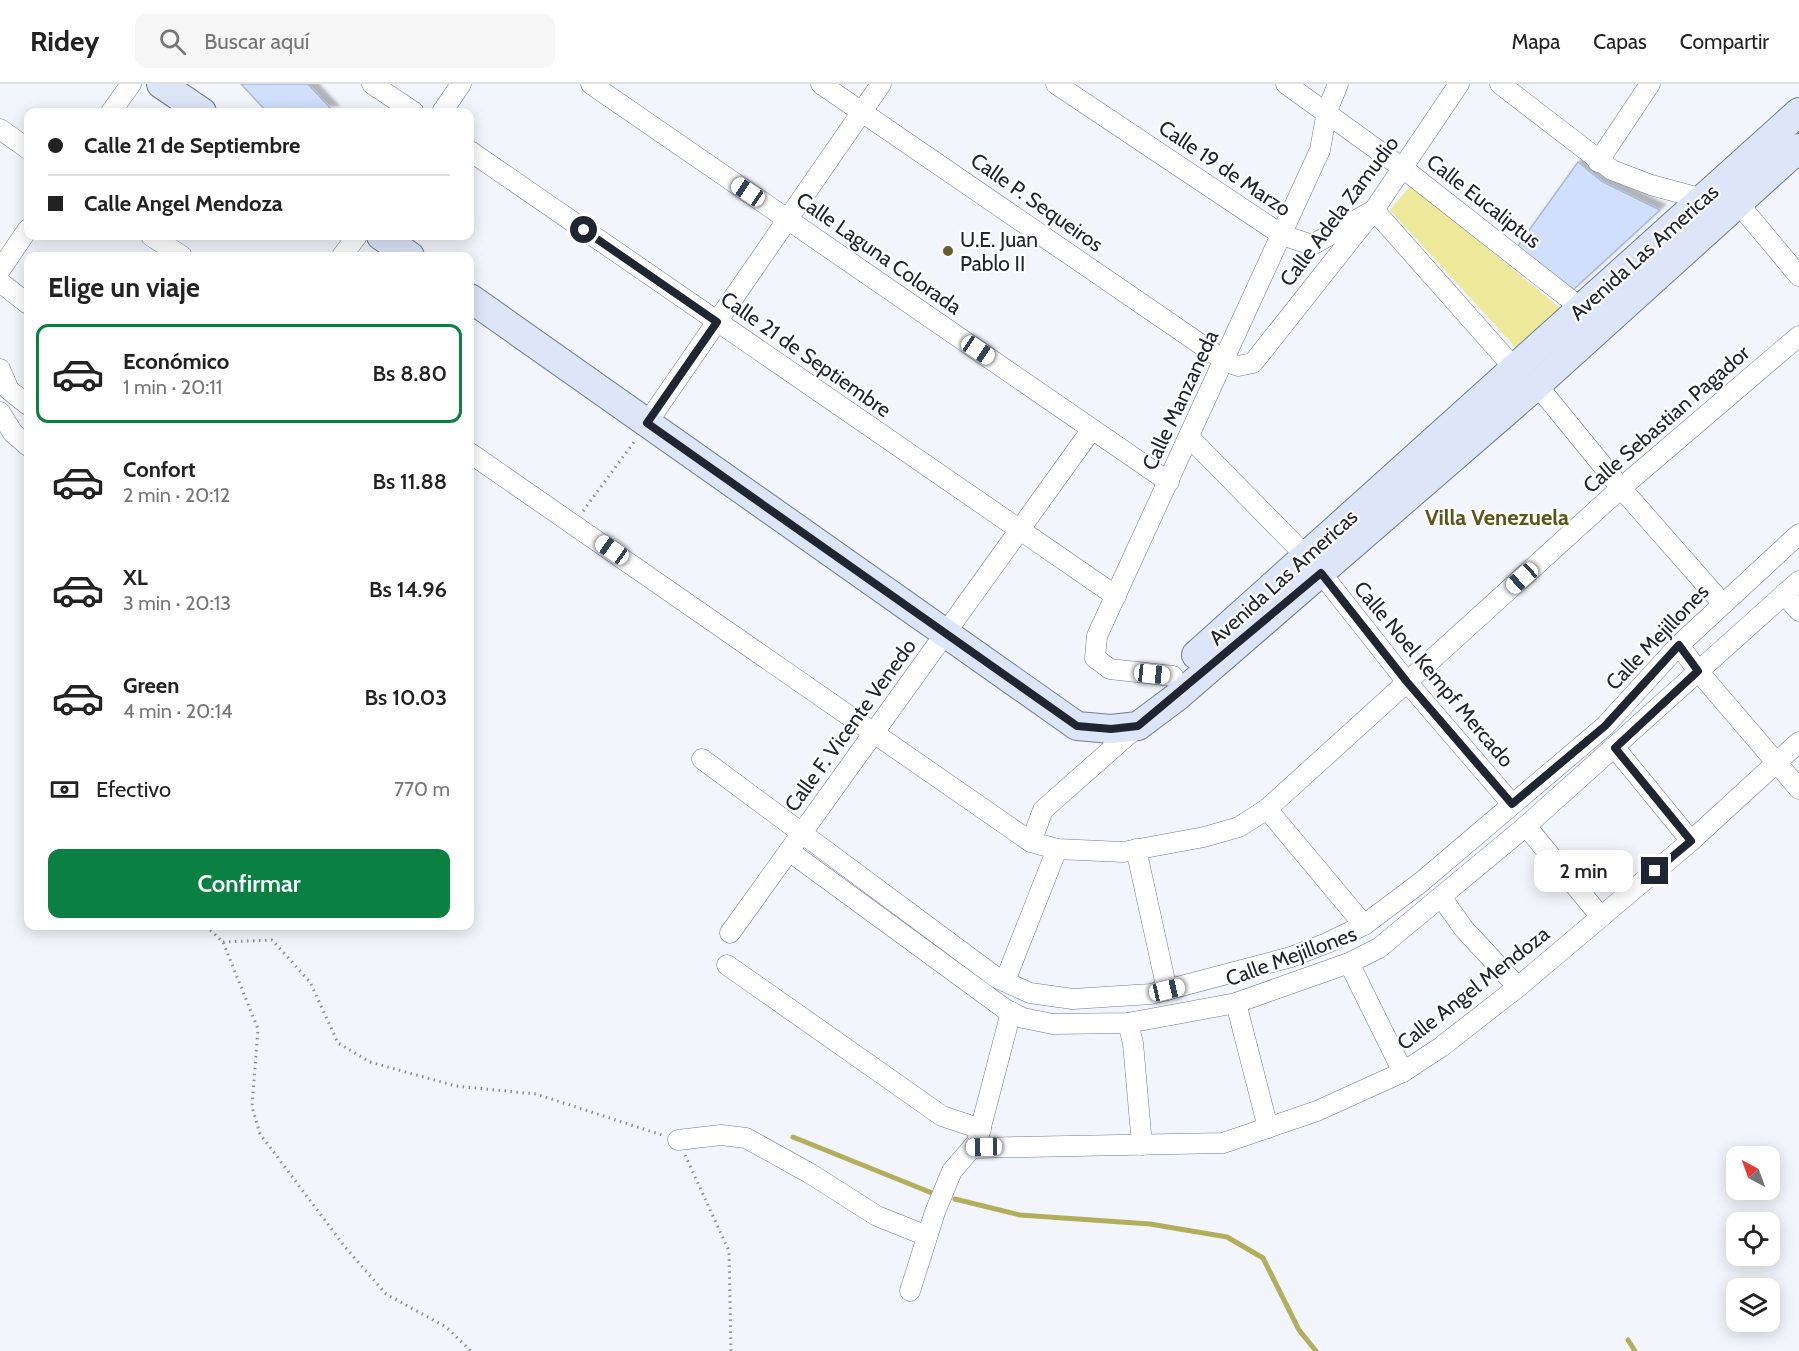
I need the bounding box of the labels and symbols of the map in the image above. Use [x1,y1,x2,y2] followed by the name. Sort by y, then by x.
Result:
[1154,115,1296,221] street label: Calle 19 de Marzo
[1274,131,1404,291] street label: Calle Adela Zamudio
[966,147,1108,257] street label: Calle P. Sequeiros
[1422,149,1546,253] street label: Calle Eucaliptus
[728,174,768,210] car
[1565,179,1724,325] street label: Avenida Las Americas
[792,187,966,319] street label: Calle Laguna Colorada
[570,216,597,243] route start
[960,227,1038,276] place label: U.E. Juan Pablo II
[941,244,955,258] marker: U.E. Juan Pablo II
[716,286,896,422] street label: Calle 21 de Septiembre
[1137,326,1223,474] street label: Calle Manzaneda
[958,332,998,368] car
[1578,340,1754,498] street label: Calle Sebastian Pagador
[1204,504,1363,650] street label: Avenida Las Americas
[1425,504,1569,531] district label: Villa Venezuela
[592,532,632,568] car
[1503,559,1541,597] car
[1349,576,1519,772] street label: Calle Noel Kempf Mercado
[1600,579,1715,696] street label: Calle Mejillones
[779,634,921,816] street label: Calle F. Vicente Venedo
[1133,663,1171,685] car
[1535,850,1634,892] callout: 2 min
[1641,857,1668,884] route end
[1222,921,1360,992] street label: Calle Mejillones
[1392,921,1554,1055] street label: Calle Angel Mendoza
[1147,977,1187,1003] car
[966,1138,1002,1156] car
[1726,1146,1780,1200] north arrow

